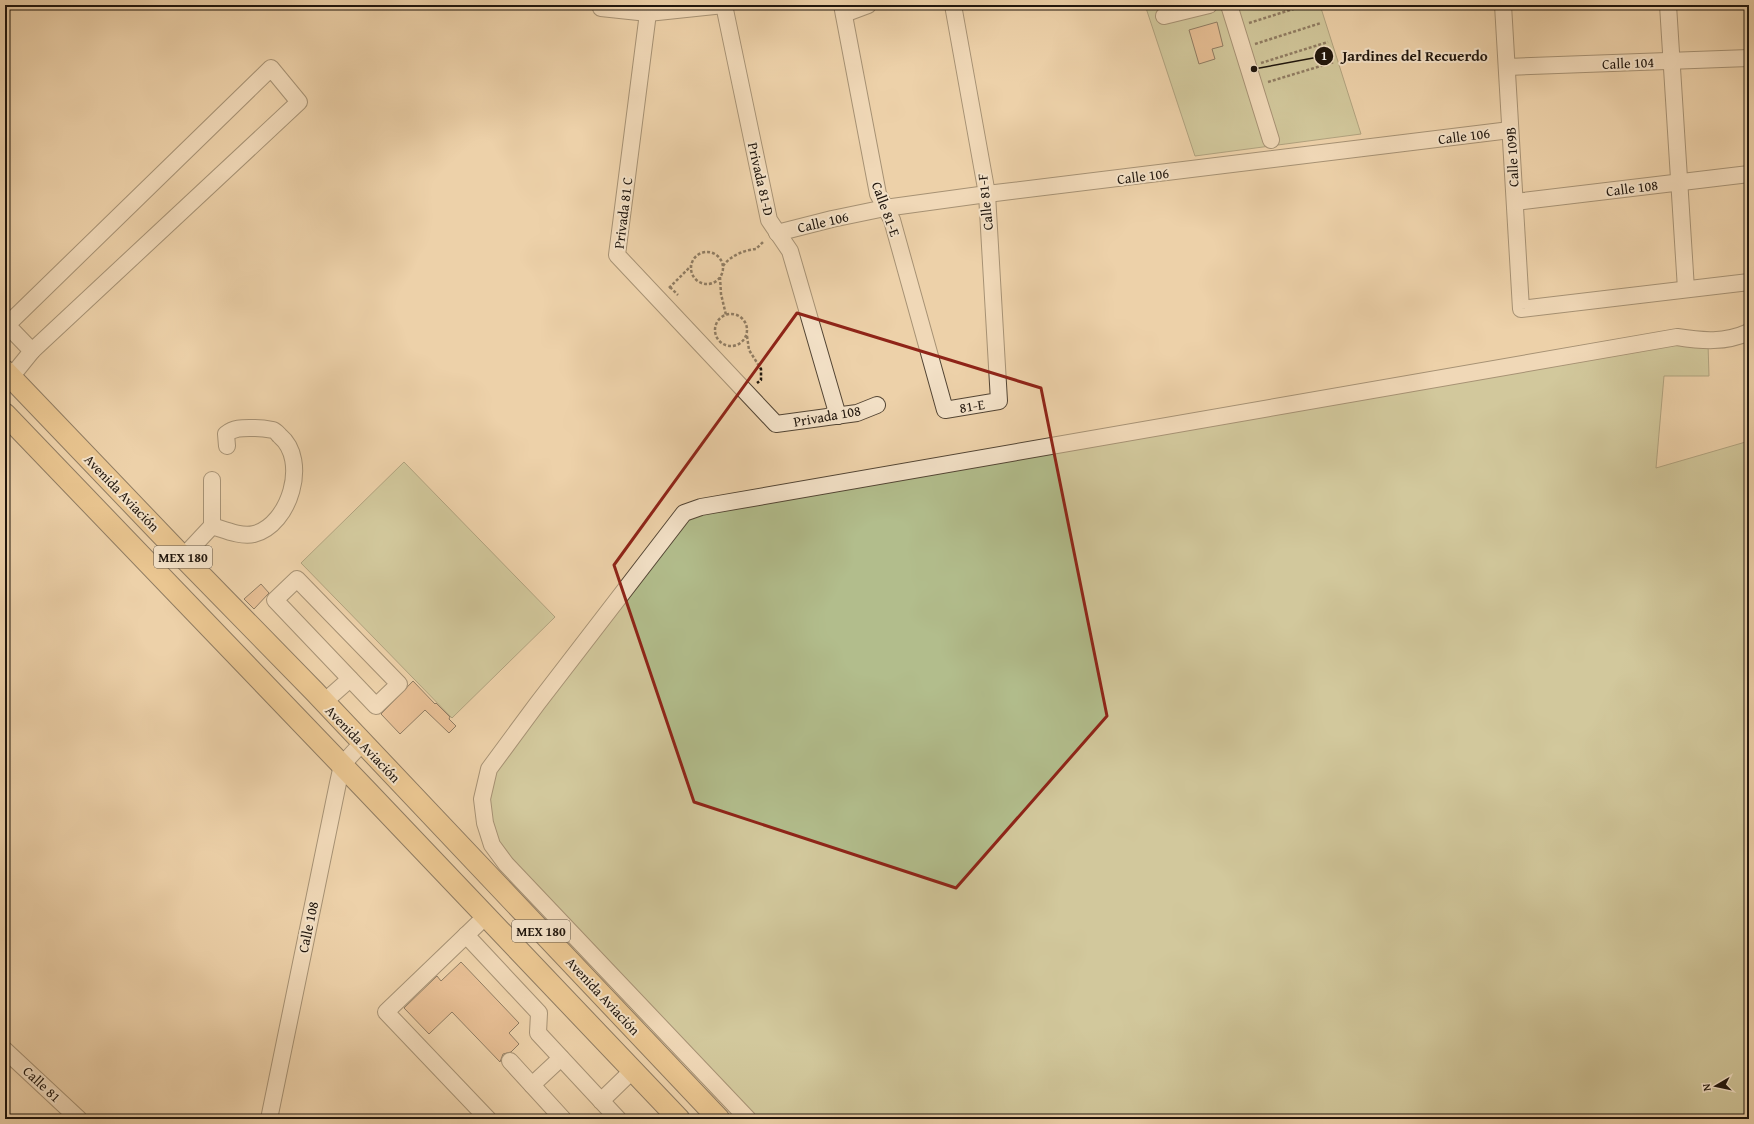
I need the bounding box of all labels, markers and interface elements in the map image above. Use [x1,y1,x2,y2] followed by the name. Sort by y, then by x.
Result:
[1314,42,1495,69] callout: Jardines del Recuerdo
[1339,45,1488,66] text: Jardines del Recuerdo
[1321,47,1327,64] text: 1
[1602,52,1655,74] street label: Calle 104
[1437,123,1491,149] street label: Calle 106
[1500,127,1524,187] street label: Calle 109B
[743,140,779,218] street label: Privada 81-D
[1116,163,1170,189] street label: Calle 106
[972,173,998,231] street label: Calle 81-F
[1605,175,1659,201] street label: Calle 108
[609,176,637,250] street label: Privada 81 C
[867,179,905,239] street label: Calle 81-E
[795,206,851,238] street label: Calle 106
[958,394,986,418] street label: 81-E
[792,400,862,432] street label: Privada 108
[80,450,164,536] street label: Avenida Aviación
[154,546,212,568] road number: MEX 180
[321,701,405,787] street label: Avenida Aviación
[293,899,323,954] street label: Calle 108
[512,920,570,942] road number: MEX 180
[561,952,645,1040] street label: Avenida Aviación
[19,1061,65,1107] street label: Calle 81
[1696,1066,1736,1106] north arrow
[1698,1082,1715,1092] text: N

